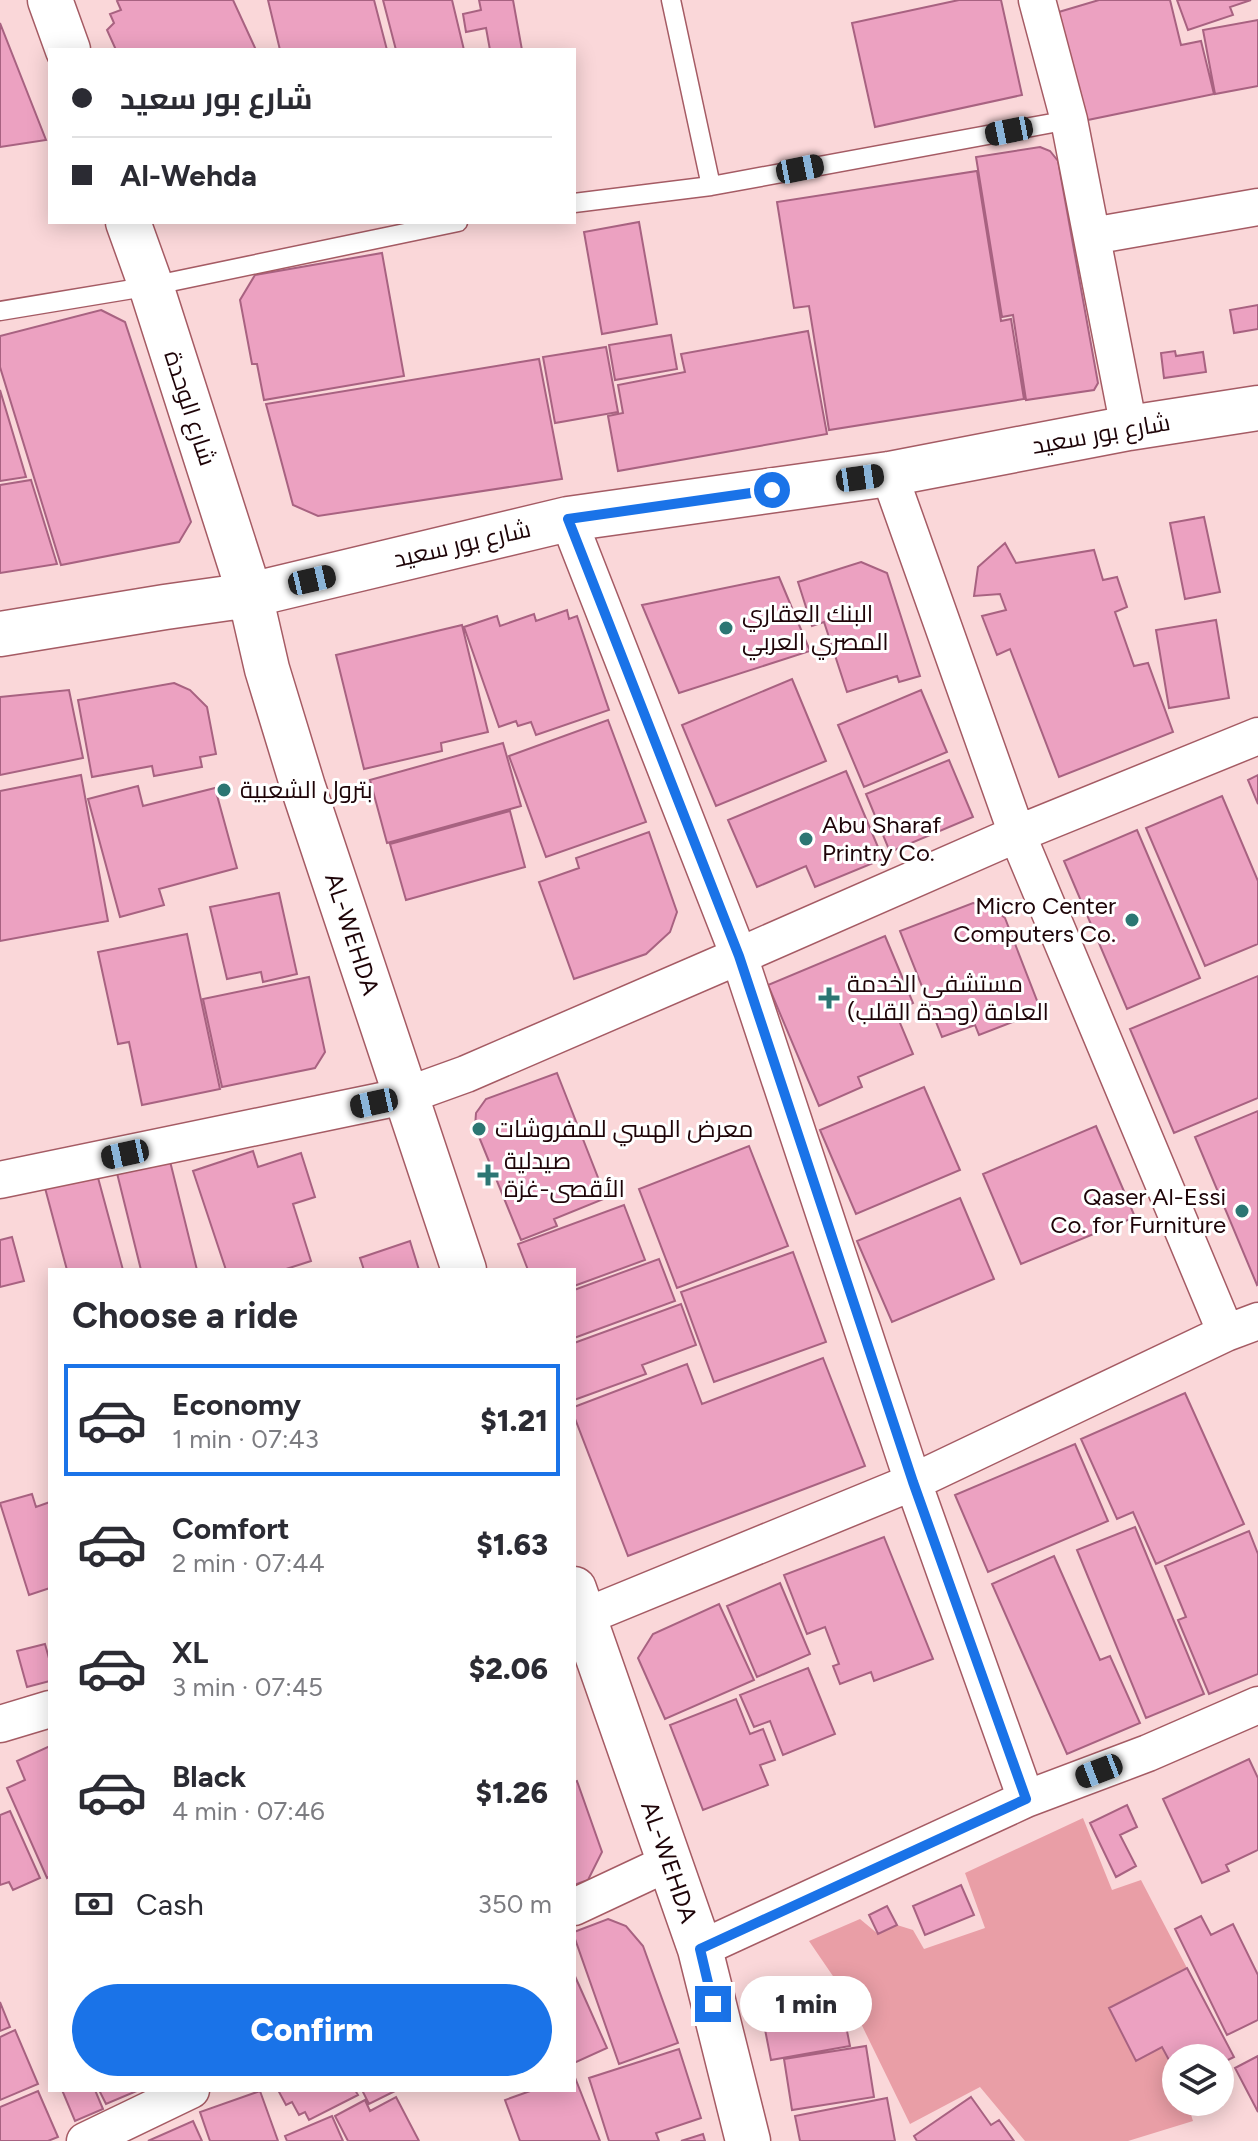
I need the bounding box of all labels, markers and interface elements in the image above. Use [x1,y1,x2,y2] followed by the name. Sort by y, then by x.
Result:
[120,80,312,117] text: شارع بور سعيد
[983,115,1035,147] car
[774,153,826,185] car
[120,157,257,194] text: Al-Wehda
[156,347,223,470] street label: شارع الوحدة
[1029,407,1173,462] street label: شارع بور سعيد
[835,463,885,493] car
[754,472,790,508] route start
[390,514,534,575] street label: شارع بور سعيد
[286,563,338,597] car
[742,599,889,661] place label: البنك العقاري المصري العربي
[717,619,735,637] marker: البنك العقاري المصري العربي
[240,775,373,804] place label: بترول الشعبية
[215,781,233,799] marker: بترول الشعبية
[822,810,941,867] place label: Abu Sharaf Printry Co.
[797,830,815,848] marker: Abu Sharaf Printry Co.
[319,869,386,999] street label: AL-WEHDA
[953,891,1116,948] place label: Micro Center Computers Co.
[1123,911,1141,929] marker: Micro Center Computers Co.
[847,969,1049,1026] place label: مستشفى الخدمة العامة (وحدة القلب)
[818,987,840,1009] marker: مستشفى الخدمة العامة (وحدة القلب)
[348,1086,400,1120] car
[495,1114,753,1147] place label: معرض الهسي للمفروشات
[470,1120,488,1138] marker: معرض الهسي للمفروشات
[99,1137,151,1171] car
[504,1146,625,1203] place label: صيدلية الأقصى-غزة
[479,1166,497,1184] marker: صيدلية الأقصى-غزة
[1050,1182,1226,1239] place label: Qaser Al-Essi Co. for Furniture
[1233,1202,1251,1220] marker: Qaser Al-Essi Co. for Furniture
[72,1294,298,1337] text: Choose a ride
[76,1384,148,1456] icon: car
[172,1386,301,1423] text: Economy
[480,1402,548,1439] text: $1.21
[172,1423,319,1455] text: 1 min · 07:43
[76,1508,148,1580] icon: car
[172,1510,290,1547] text: Comfort
[476,1526,548,1563] text: $1.63
[172,1547,325,1579] text: 2 min · 07:44
[76,1632,148,1704] icon: car
[172,1634,208,1671] text: XL
[469,1650,548,1687] text: $2.06
[172,1671,323,1703] text: 3 min · 07:45
[1072,1751,1126,1791] car
[76,1756,148,1828] icon: car
[172,1758,246,1795] text: Black
[475,1774,548,1811] text: $1.26
[172,1795,325,1827] text: 4 min · 07:46
[635,1797,704,1927] street label: AL-WEHDA
[72,1882,116,1926] icon: cash
[136,1886,204,1923] text: Cash
[478,1888,552,1920] text: 350 m
[741,1976,873,2032] callout: 1 min
[72,1984,552,2076] button: Confirm
[695,1986,731,2022] route end
[775,1988,837,2020] text: 1 min
[1162,2044,1234,2116] map controls
[1162,2044,1234,2116] button: layers

